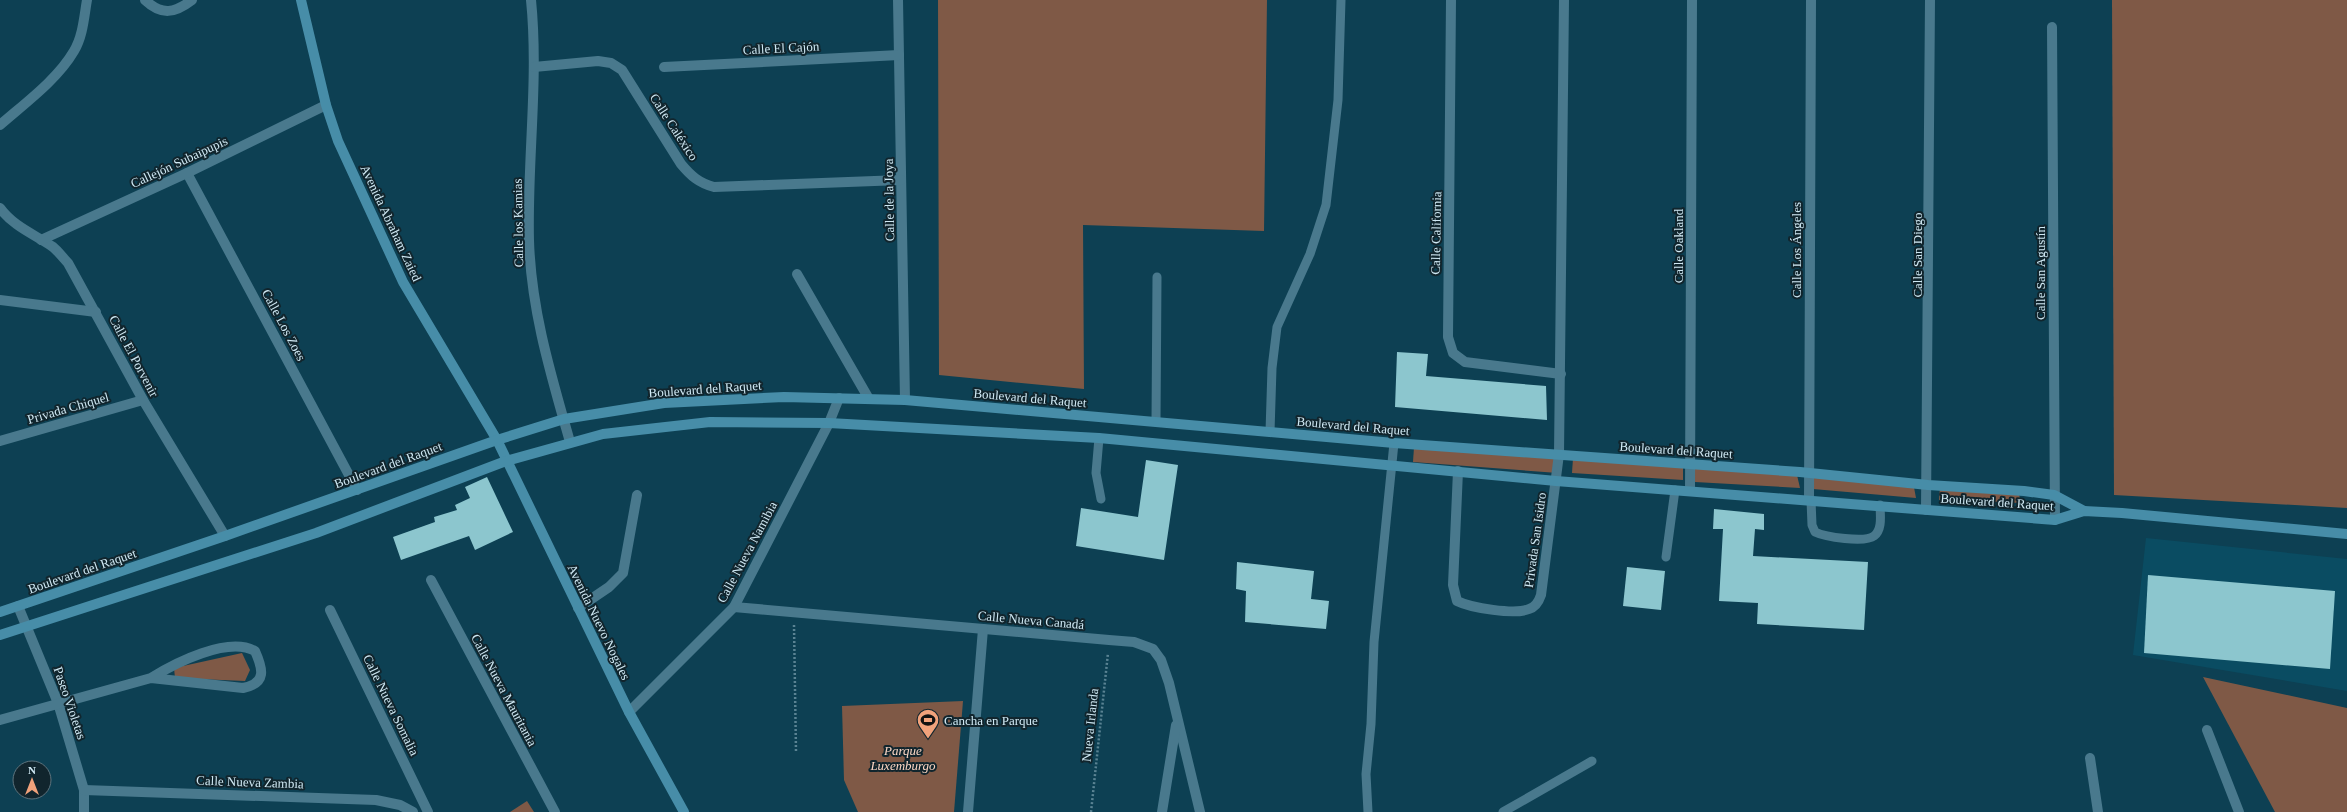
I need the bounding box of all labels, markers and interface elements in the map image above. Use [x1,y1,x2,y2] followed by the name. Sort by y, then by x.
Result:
[742,38,820,57] street label: Calle El Cajón
[647,91,701,163] street label: Calle Caléxico
[128,133,230,191] street label: Callejón Subaipupis
[881,158,897,241] street label: Calle de la Joya
[357,162,425,284] street label: Avenida Abraham Zaied
[510,178,526,268] street label: Calle los Kamias
[1428,191,1444,275] street label: Calle California
[1789,202,1804,298] street label: Calle Los Ángeles
[1671,208,1686,283] street label: Calle Oakland
[1910,212,1925,298] street label: Calle San Diego
[2033,226,2048,320] street label: Calle San Agustín
[259,287,309,363] street label: Calle Los Zoes
[106,313,162,400] street label: Calle El Porvenir
[648,378,762,400] street label: Boulevard del Raquet
[973,386,1088,410] street label: Boulevard del Raquet
[25,389,111,427] street label: Privada Chiquel
[1296,414,1411,438] street label: Boulevard del Raquet
[332,438,444,491] street label: Boulevard del Raquet
[1619,439,1733,461] street label: Boulevard del Raquet
[1521,491,1549,589] street label: Privada San Isidro
[1940,491,2054,513] street label: Boulevard del Raquet
[714,499,780,605] street label: Calle Nueva Namibia
[26,545,138,597] street label: Boulevard del Raquet
[564,562,634,682] street label: Avenida Nuevo Nogales
[977,608,1085,632] street label: Calle Nueva Canadá
[468,631,540,749] street label: Calle Nueva Mauritania
[360,652,422,758] street label: Calle Nueva Somalia
[51,665,89,741] street label: Paseo Violetas
[1079,687,1101,763] street label: Nueva Irlanda
[915,707,941,740] sports icon: Cancha en Parque
[944,713,1038,728] place label: Cancha en Parque
[869,743,936,773] park label: Parque Luxemburgo
[12,760,52,800] north arrow
[28,764,36,776] text: N
[196,773,304,791] street label: Calle Nueva Zambia

